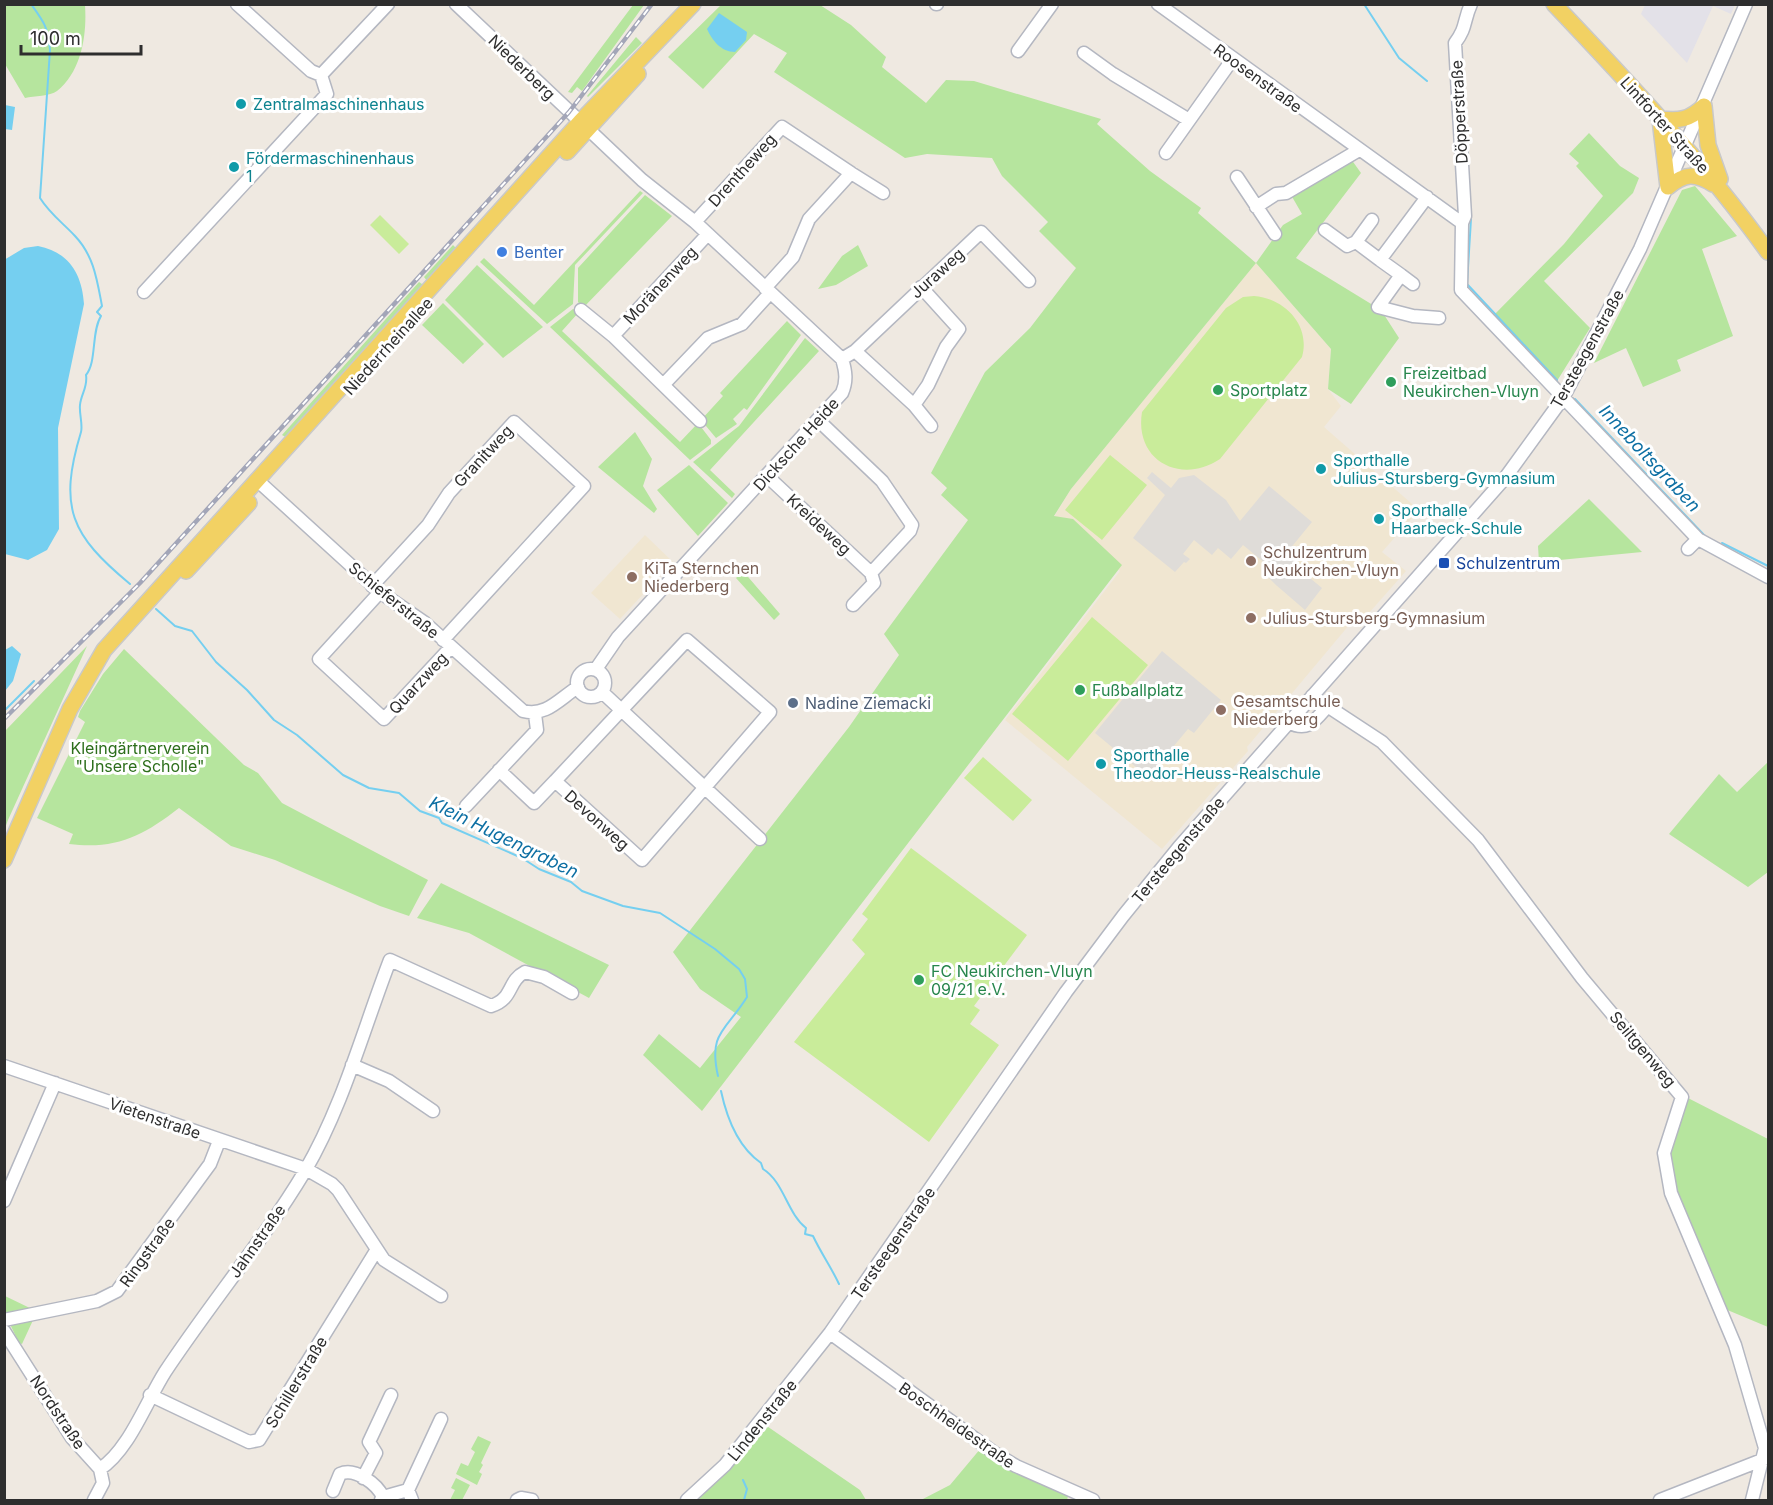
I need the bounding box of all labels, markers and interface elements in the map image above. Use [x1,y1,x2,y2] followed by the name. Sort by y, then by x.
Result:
[21,18,141,56] scale bar
[30,28,81,49] text: 100 m
[484,30,560,104] street label: Niederberg
[1210,39,1306,117] street label: Roosenstraße
[1446,60,1472,164] street label: Döpperstraße
[1616,73,1714,177] street label: Lintforter Straße
[253,94,424,114] place label: Zentralmaschinenhaus
[234,97,248,111] marker: Zentralmaschinenhaus
[704,129,780,211] street label: Drentheweg
[246,148,414,186] place label: Fördermaschinenhaus 1
[227,160,241,174] marker: Fördermaschinenhaus 1
[514,242,564,262] place label: Benter
[619,242,701,328] street label: Moränenweg
[906,244,968,302] street label: Juraweg
[495,245,509,259] marker: Benter
[1546,286,1628,412] street label: Tersteegenstraße
[339,293,437,399] street label: Niederrheinallee
[1403,363,1539,401] place label: Freizeitbad Neukirchen-Vluyn
[1384,375,1398,389] marker: Freizeitbad Neukirchen-Vluyn
[1230,380,1308,400] place label: Sportplatz
[1211,383,1225,397] marker: Sportplatz
[749,393,843,495] street label: Dicksche Heide
[1595,400,1705,516] water label: Inneboltsgraben
[449,421,517,491] street label: Granitweg
[1333,450,1555,488] place label: Sporthalle Julius-Stursberg-Gymnasium
[1314,462,1328,476] marker: Sporthalle Julius-Stursberg-Gymnasium
[783,489,855,559] street label: Kreideweg
[1391,500,1522,538] place label: Sporthalle Haarbeck-Schule
[1372,512,1386,526] marker: Sporthalle Haarbeck-Schule
[1263,542,1399,580] place label: Schulzentrum Neukirchen-Vluyn
[1456,553,1560,573] place label: Schulzentrum
[1244,554,1258,568] marker: Schulzentrum Neukirchen-Vluyn
[1437,556,1451,570] marker: Schulzentrum
[345,557,443,643] street label: Schieferstraße
[644,558,759,596] place label: KiTa Sternchen Niederberg
[625,570,639,584] marker: KiTa Sternchen Niederberg
[1263,608,1485,628] place label: Julius-Stursberg-Gymnasium
[1244,611,1258,625] marker: Julius-Stursberg-Gymnasium
[384,648,452,718] street label: Quarzweg
[1092,680,1184,700] place label: Fußballplatz
[1073,683,1087,697] marker: Fußballplatz
[1233,691,1341,729] place label: Gesamtschule Niederberg
[805,693,931,713] place label: Nadine Ziemacki
[786,696,800,710] marker: Nadine Ziemacki
[1214,703,1228,717] marker: Gesamtschule Niederberg
[70,738,210,776] park label: Kleingärtnerverein "Unsere Scholle"
[1113,745,1321,783] place label: Sporthalle Theodor-Heuss-Realschule
[1094,757,1108,771] marker: Sporthalle Theodor-Heuss-Realschule
[560,786,634,854] street label: Devonweg
[426,792,582,882] water label: Klein Hugengraben
[1128,793,1228,907] street label: Tersteegenstraße
[931,961,1093,999] place label: FC Neukirchen-Vluyn 09/21 e.V.
[912,973,926,987] marker: FC Neukirchen-Vluyn 09/21 e.V.
[1605,1007,1681,1091] street label: Seiltgenweg
[106,1093,204,1143] street label: Vietenstraße
[847,1183,939,1303] street label: Tersteegenstraße
[224,1200,290,1282] street label: Jahnstraße
[115,1213,179,1291] street label: Ringstraße
[261,1332,331,1432] street label: Schillerstraße
[26,1371,90,1453] street label: Nordstraße
[723,1375,801,1465] street label: Lindenstraße
[895,1378,1019,1472] street label: Boschheidestraße

